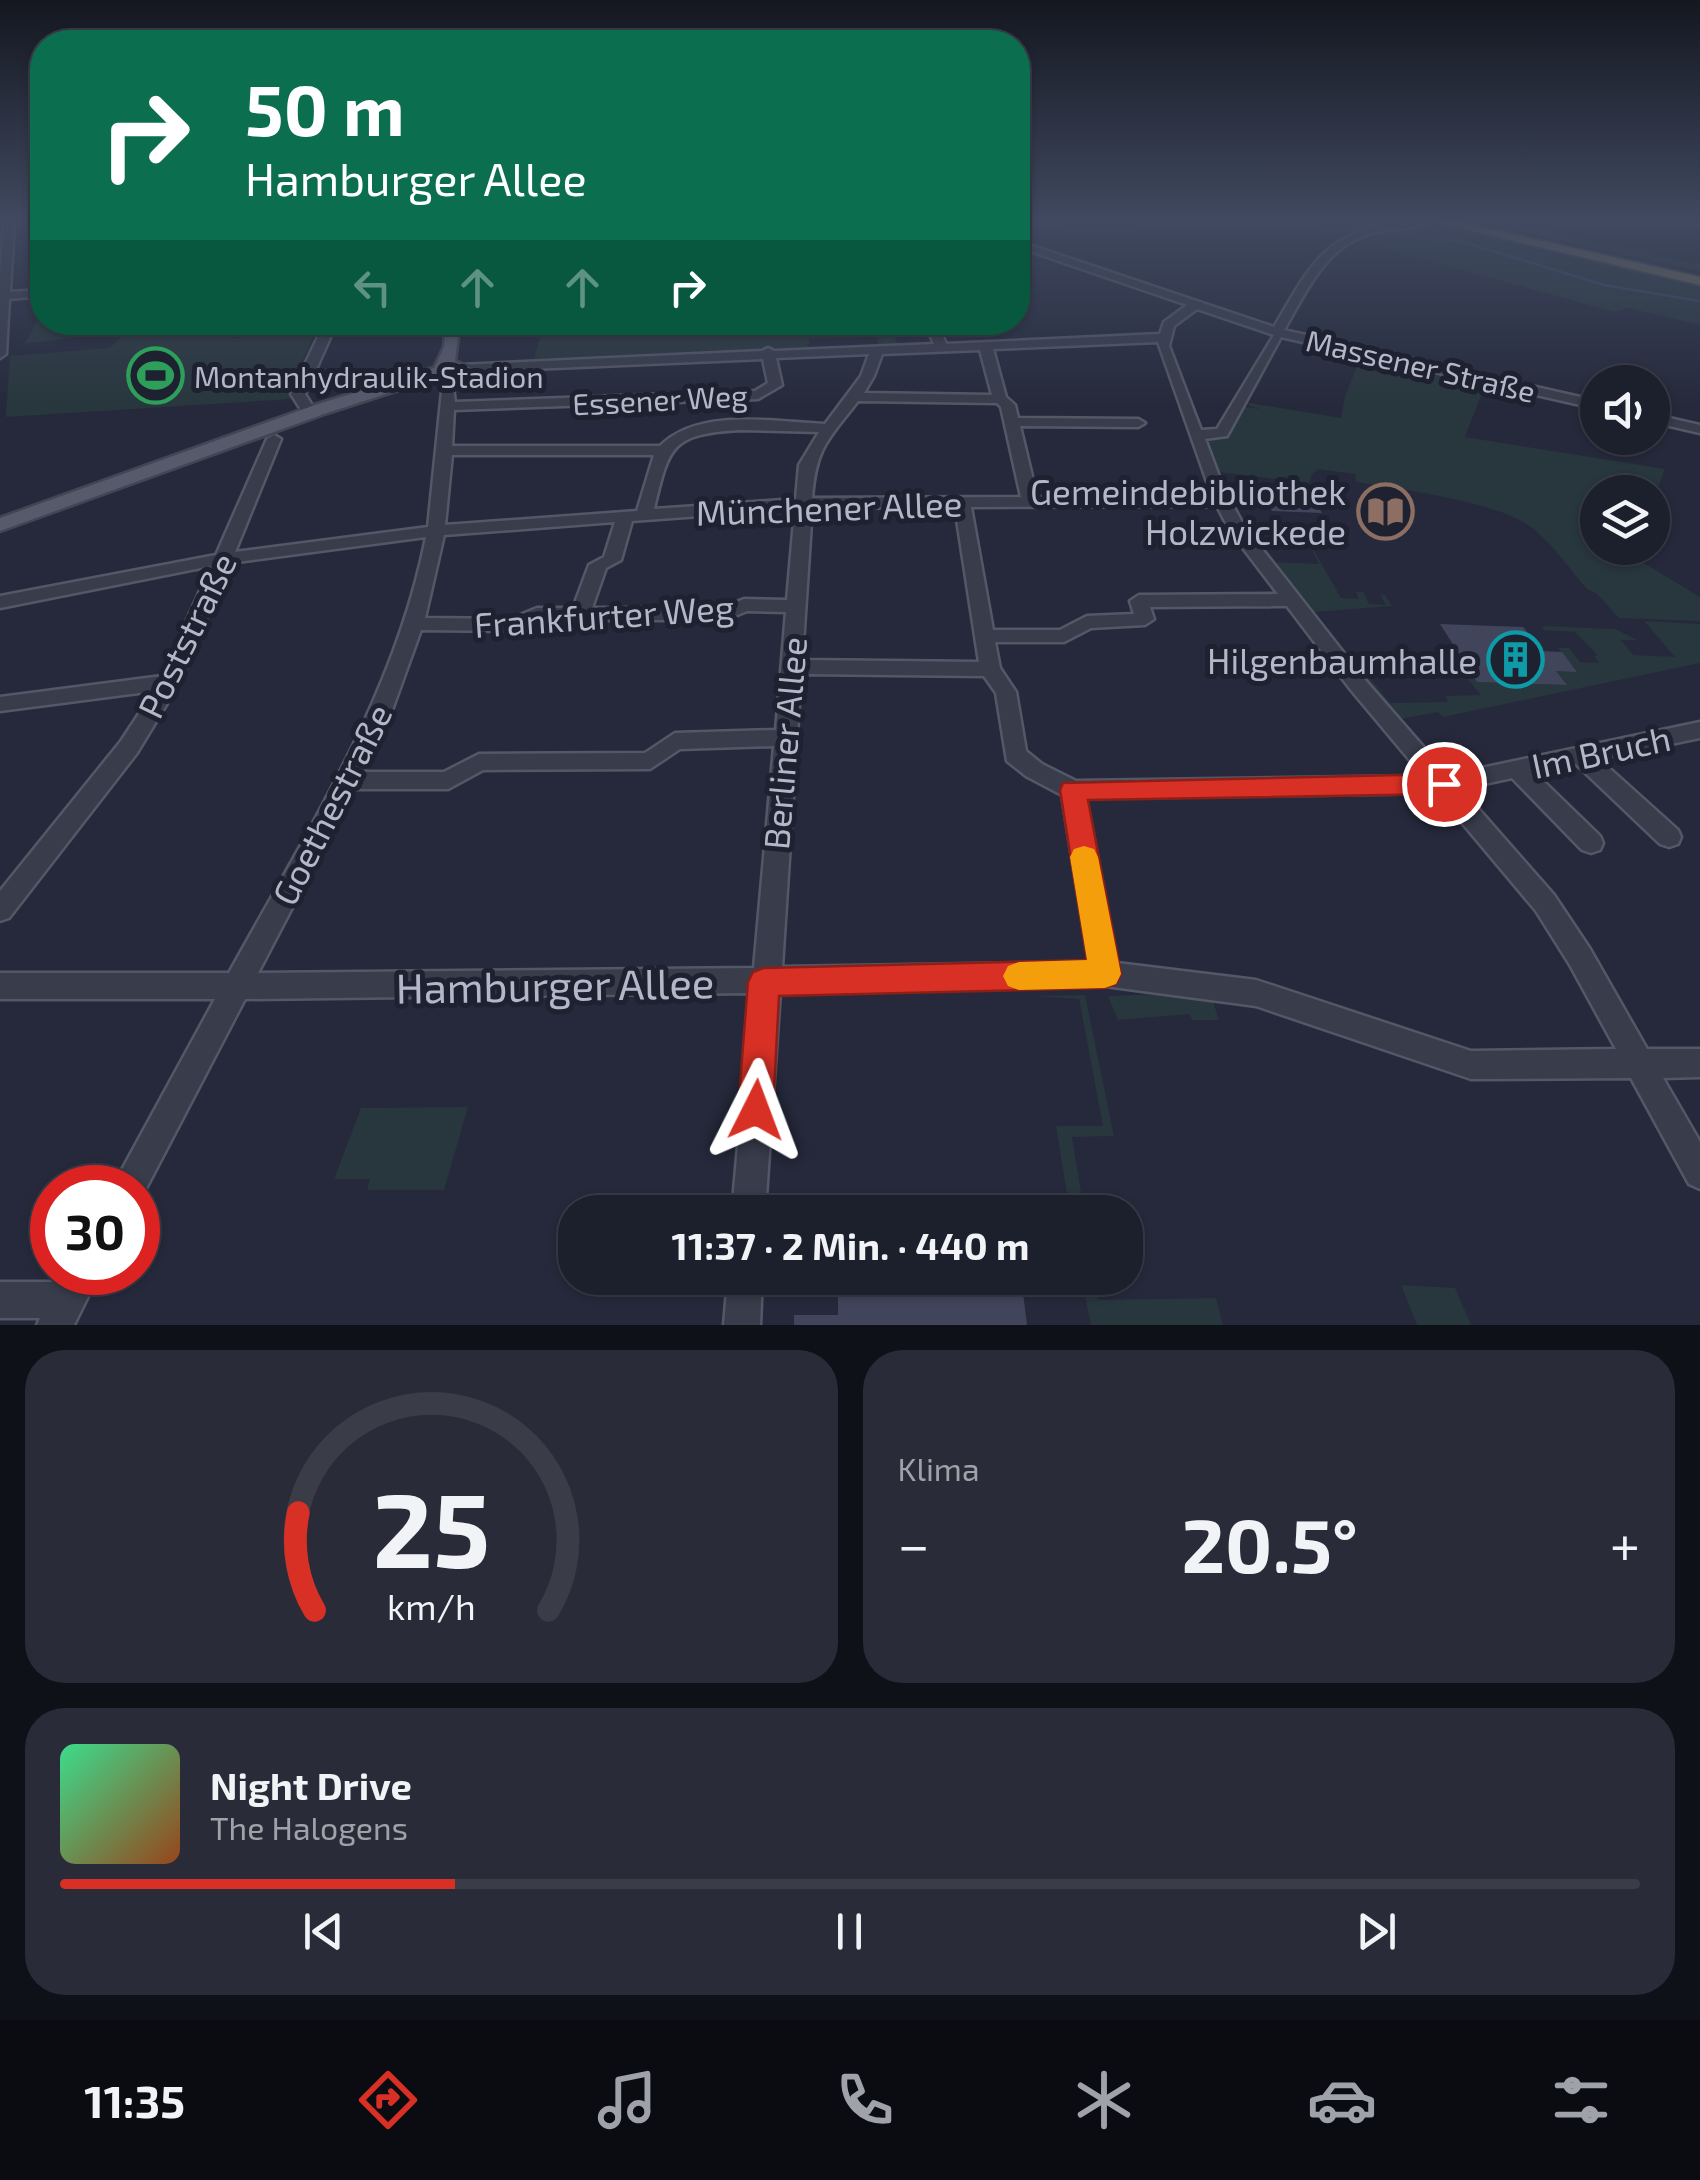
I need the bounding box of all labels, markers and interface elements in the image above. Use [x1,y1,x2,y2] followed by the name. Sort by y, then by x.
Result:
[245,66,405,150] text: 50 m
[80,70,210,200] icon: right
[245,151,587,205] text: Hamburger Allee
[345,260,400,315] icon: left
[450,260,505,315] icon: ahead
[555,260,610,315] icon: ahead
[660,260,715,315] icon: right
[1303,321,1539,409] street label: Massener Straße
[125,346,185,406] sports icon: Montanhydraulik-Stadion
[194,358,544,394] place label: Montanhydraulik-Stadion
[1580,365,1670,565] map controls
[1580,365,1670,455] button: sound
[571,376,749,422] street label: Essener Weg
[1030,470,1346,552] place label: Gemeindebibliothek Holzwickede
[1580,475,1670,565] button: layers
[695,481,963,533] street label: Münchener Allee
[1355,481,1415,541] library icon: Gemeindebibliothek Holzwickede
[128,546,244,724] street label: Poststraße
[473,585,735,645] street label: Frankfurter Weg
[1486,630,1546,690] building icon: Hilgenbaumhalle
[754,635,814,851] street label: Berliner Allee
[1207,639,1477,681] place label: Hilgenbaumhalle
[262,696,400,912] street label: Goethestraße
[1528,716,1674,786] street label: Im Bruch
[1402,742,1487,827] pin
[1417,757,1472,812] icon: arrive
[395,956,715,1012] street label: Hamburger Allee
[704,1058,808,1162] position arrow
[30,1165,160,1295] speed limit sign: 30
[672,1222,1029,1268] text: 11:37 · 2 Min. · 440 m
[898,1449,979,1487] text: Klima
[372,1464,490,1589] text: 25
[1181,1498,1358,1588] text: 20.5°
[898,1510,930,1576] text: −
[1610,1510,1640,1576] text: +
[387,1584,476,1627] text: km/h
[210,1762,412,1808] text: Night Drive
[210,1808,408,1846] text: The Halogens
[296,1904,351,1959] icon: previous
[822,1904,877,1959] icon: pause
[1349,1904,1404,1959] icon: next
[353,2065,423,2135] icon: directions
[592,2065,662,2135] icon: music
[830,2065,900,2135] icon: phone
[1069,2065,1139,2135] icon: climate
[1307,2065,1377,2135] icon: car
[1546,2065,1616,2135] icon: filters
[84,2073,185,2127] text: 11:35

